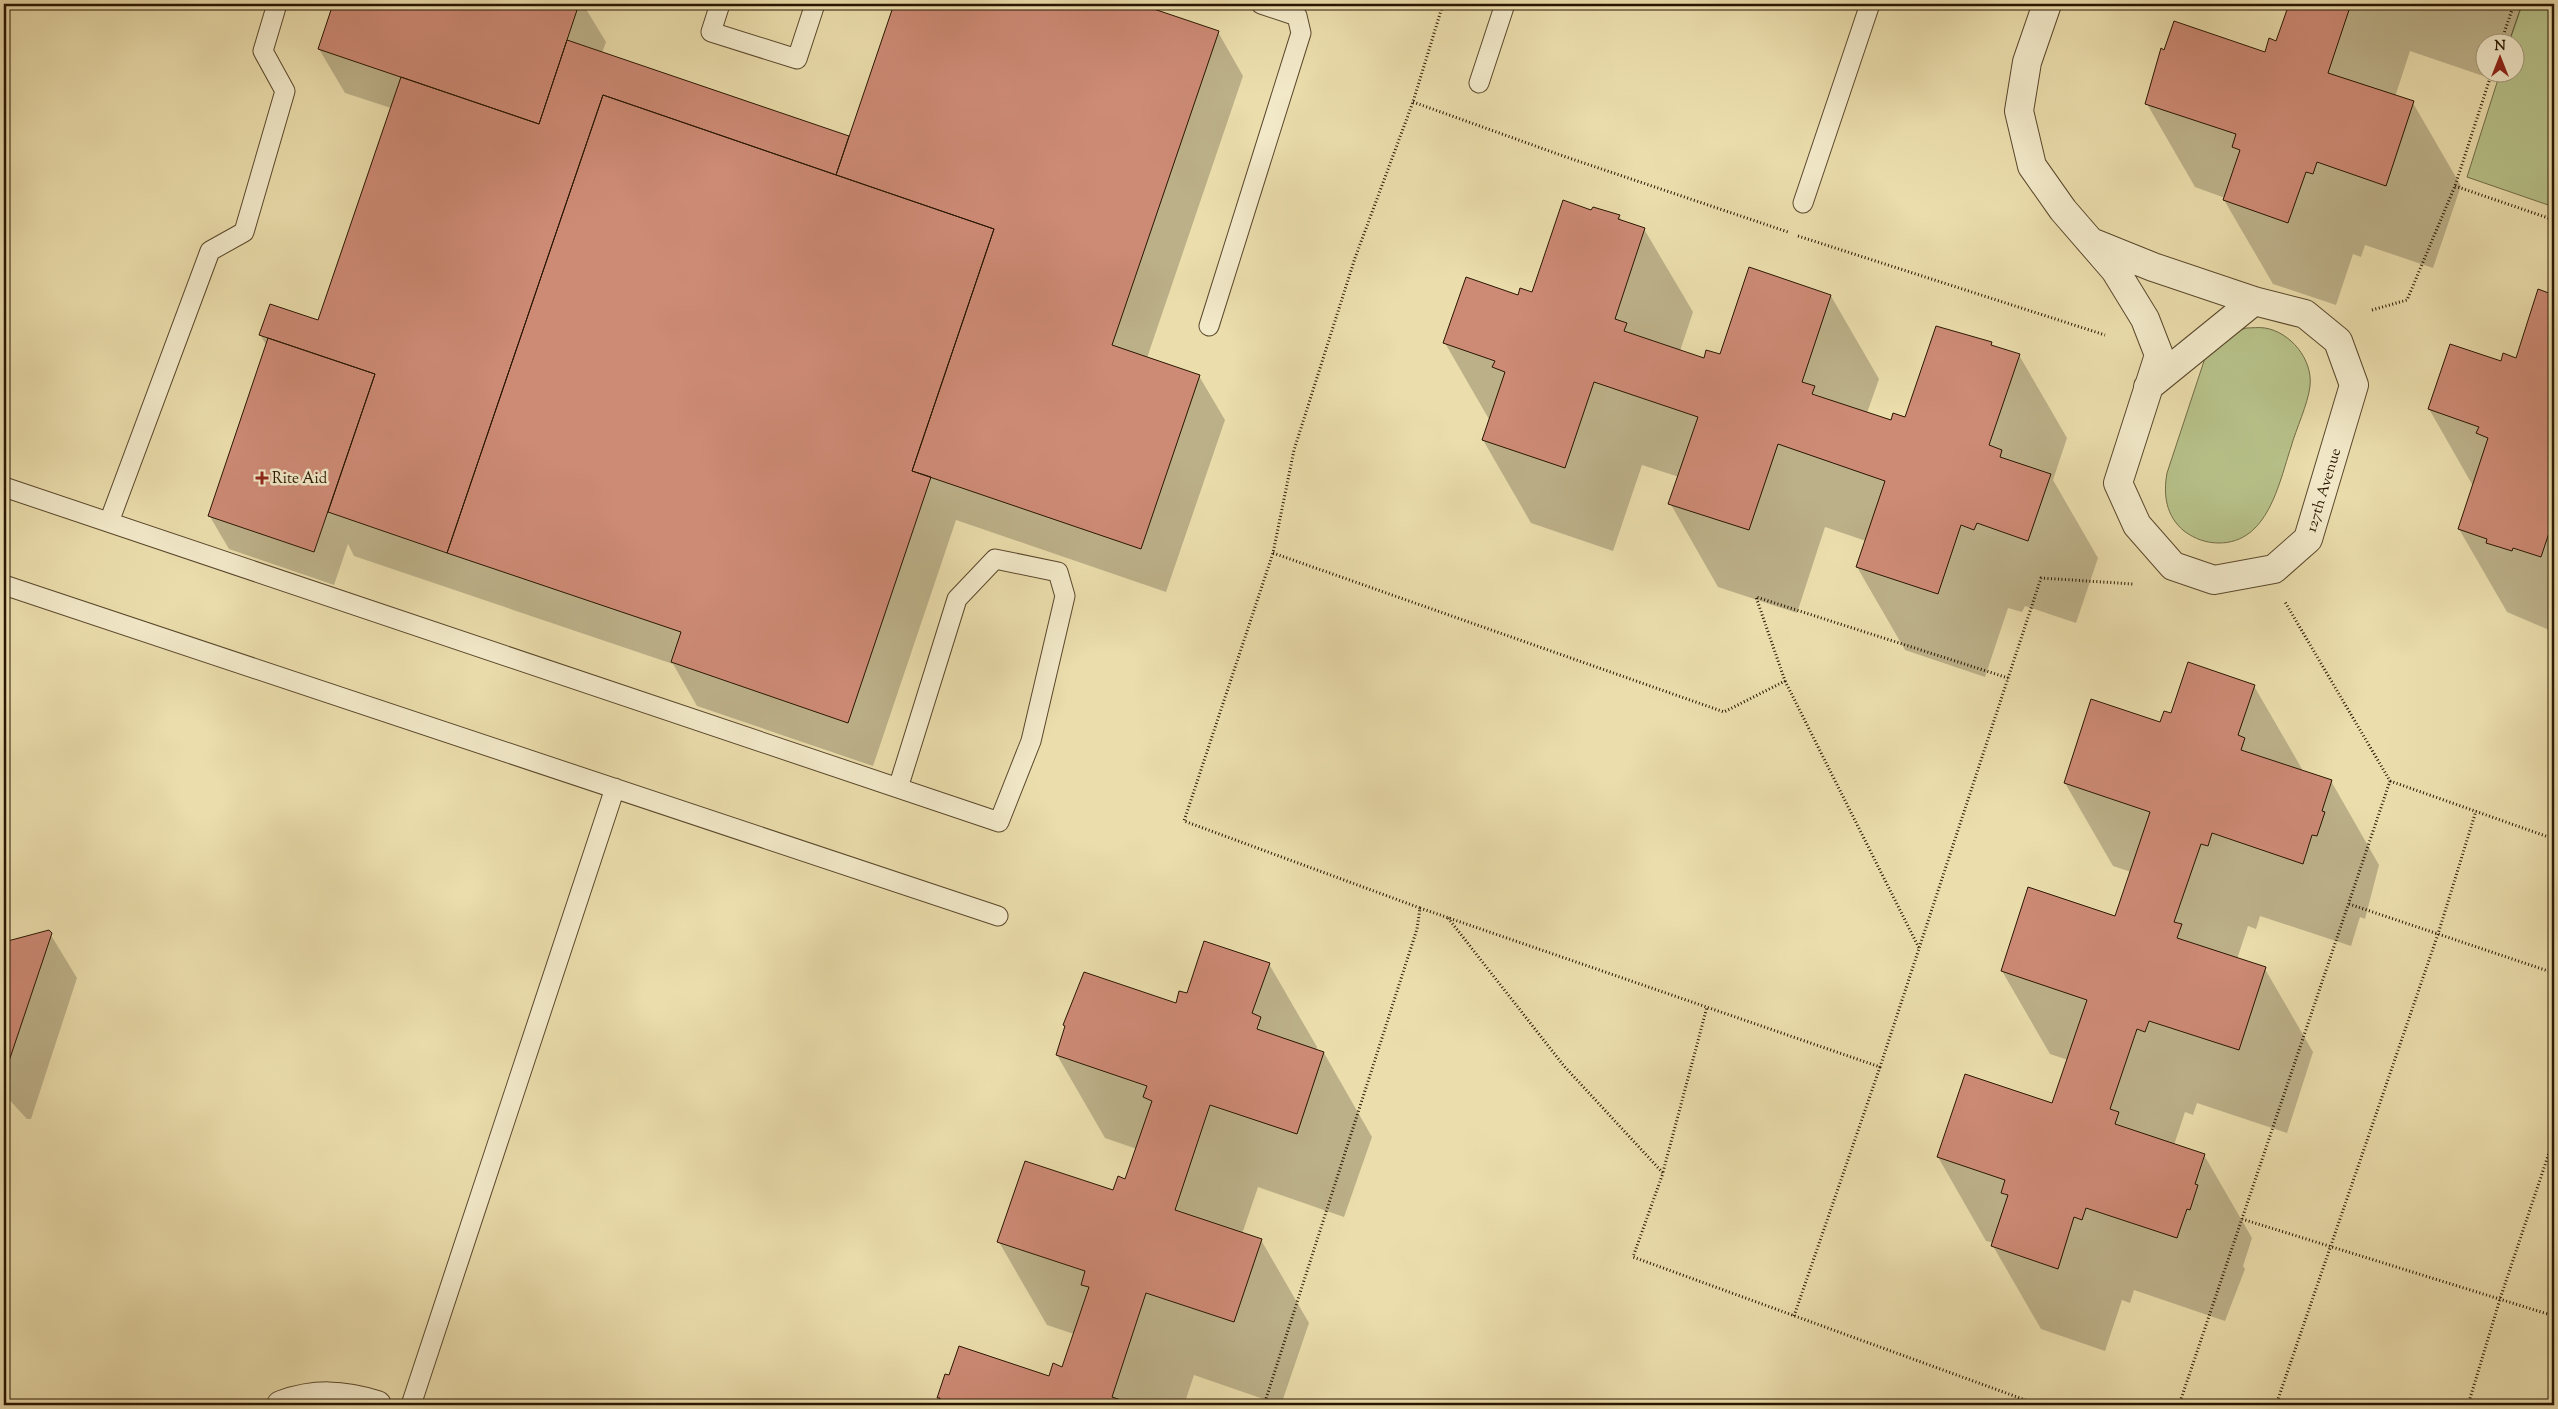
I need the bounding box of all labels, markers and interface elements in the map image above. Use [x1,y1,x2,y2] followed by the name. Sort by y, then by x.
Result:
[2476,32,2526,82] north arrow
[2494,37,2506,57] text: N
[2302,446,2347,535] street label: 127th Avenue
[272,469,328,490] place label: Rite Aid
[256,472,268,484] marker: Rite Aid

